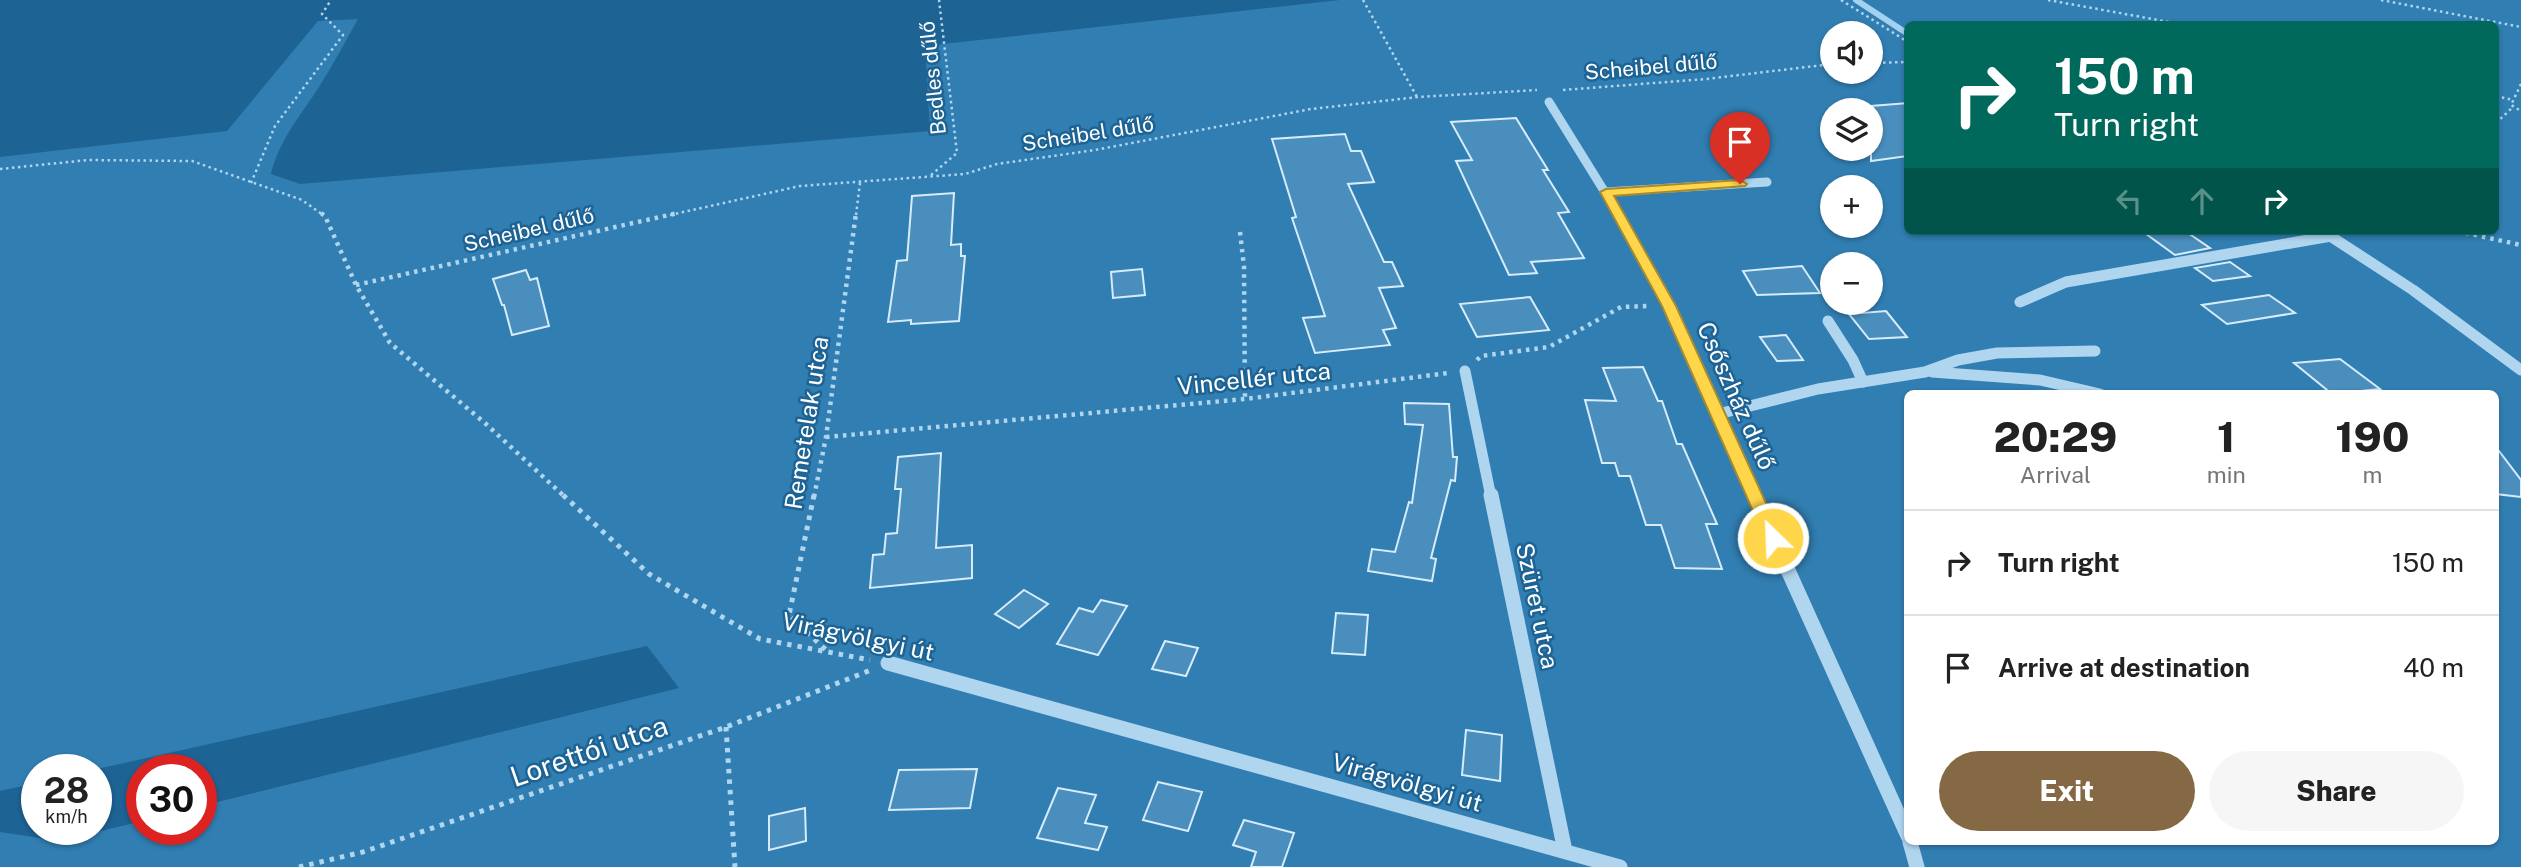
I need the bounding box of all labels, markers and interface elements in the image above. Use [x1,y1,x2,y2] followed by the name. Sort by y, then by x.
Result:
[914,20,951,136] street label: Bedles dűlő
[1820,21,1883,315] map controls
[1820,21,1883,84] button: sound
[2054,47,2195,105] text: 150 m
[1584,48,1718,85] street label: Scheibel dűlő
[1939,49,2030,140] icon: right
[1820,98,1883,161] button: layers
[2054,106,2199,143] text: Turn right
[1020,111,1156,156] street label: Scheibel dűlő
[1710,112,1770,184] pin
[1721,123,1759,161] icon: arrive
[1820,175,1883,238] button: +
[2110,182,2148,220] icon: left
[2183,182,2221,220] icon: ahead
[2256,182,2294,220] icon: right
[461,202,597,257] street label: Scheibel dűlő
[1820,252,1883,315] button: −
[1692,318,1782,474] street label: Csőszház dűlő
[779,334,834,511] street label: Remetelak utca
[1176,356,1332,400] street label: Vincellér utca
[1993,412,2117,461] text: 20:29
[2217,412,2235,461] text: 1
[2335,412,2410,461] text: 190
[2020,461,2091,488] text: Arrival
[2207,461,2246,488] text: min
[2362,461,2382,488] text: m
[1736,501,1810,575] position arrow
[1511,540,1565,671] street label: Szüret utca
[1939,544,1977,582] icon: right
[1998,547,2120,578] text: Turn right
[2392,547,2464,578] text: 150 m
[779,606,937,666] street label: Virágvölgyi út
[1939,649,1977,687] icon: arrive
[1998,652,2250,683] text: Arrive at destination
[2403,652,2464,683] text: 40 m
[506,708,672,793] street label: Lorettói utca
[1329,747,1486,817] street label: Virágvölgyi út
[1939,751,2195,831] button: Exit
[2209,751,2464,831] button: Share
[126,754,217,845] speed limit sign: 30
[44,770,89,811] text: 28
[45,806,88,827] text: km/h

